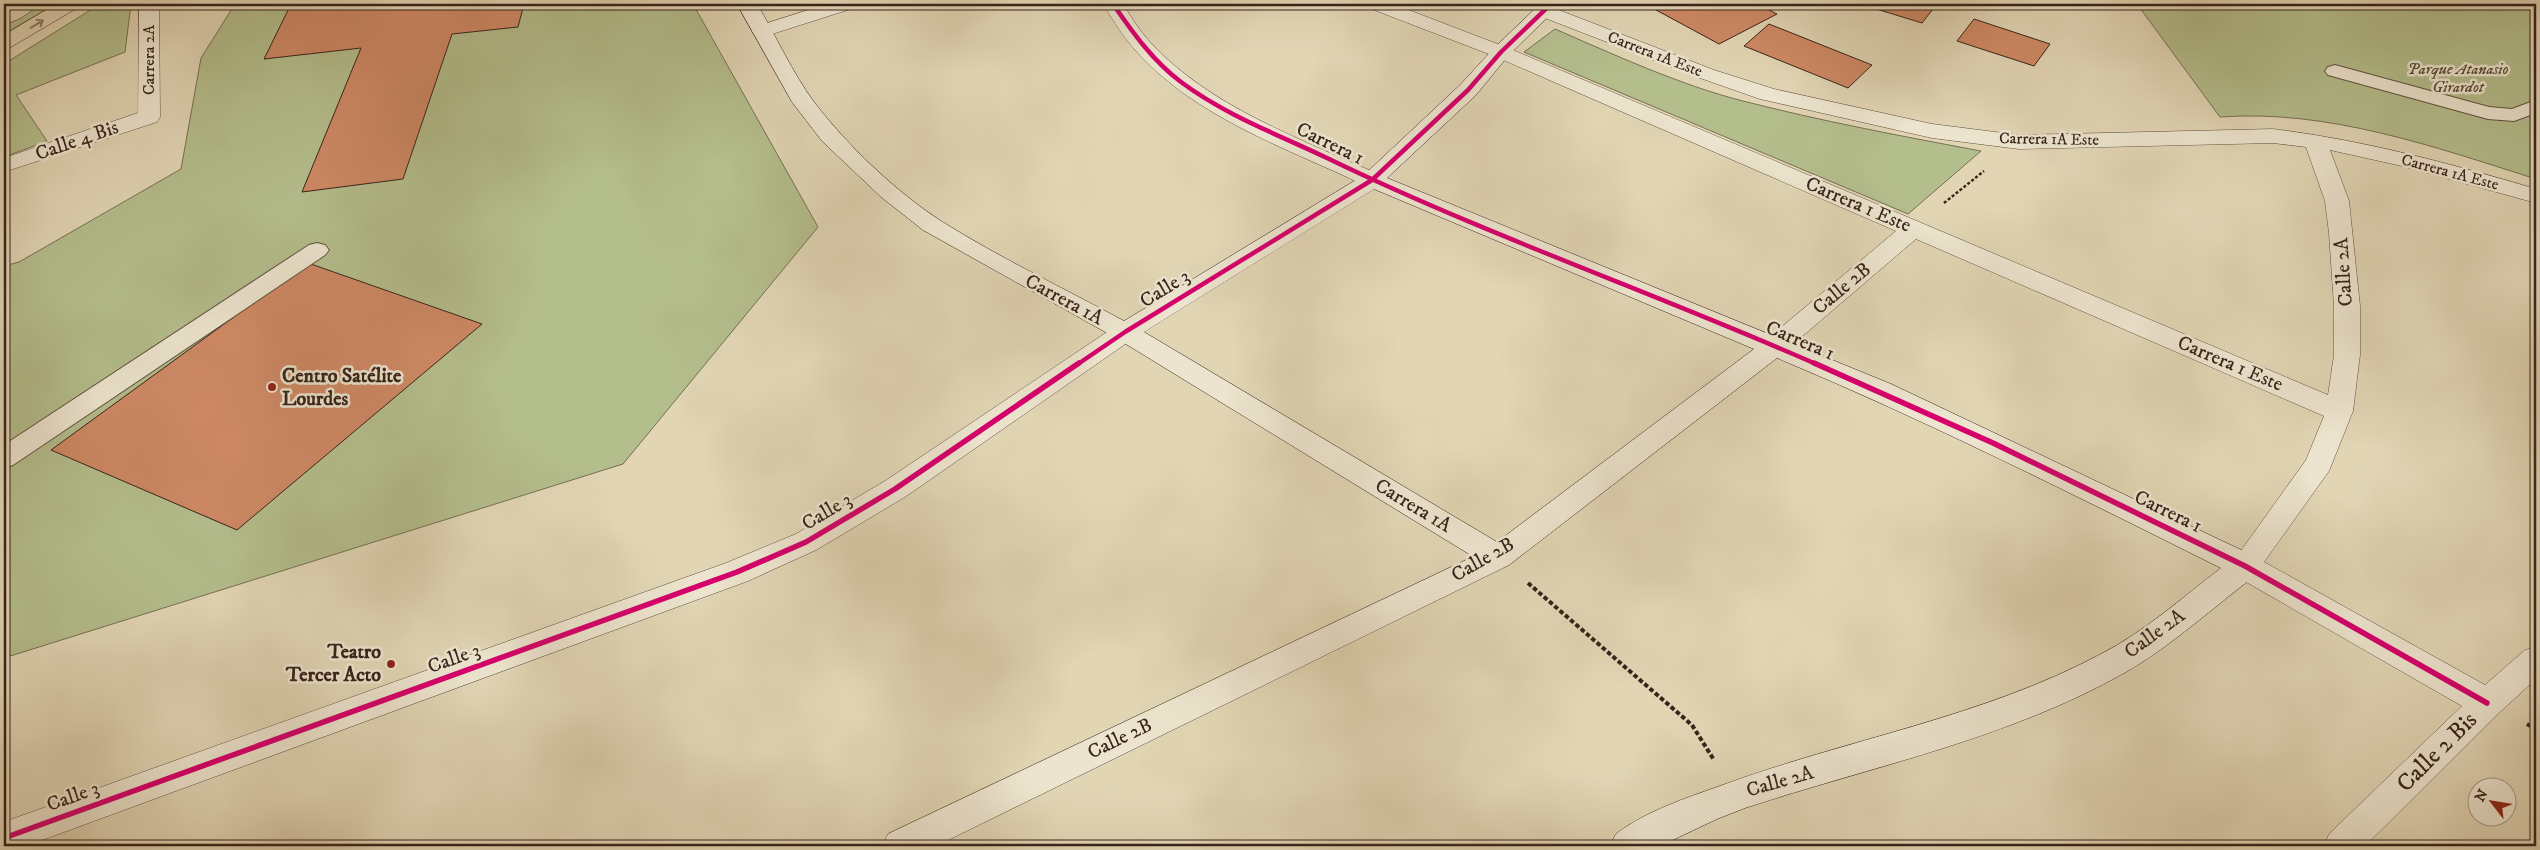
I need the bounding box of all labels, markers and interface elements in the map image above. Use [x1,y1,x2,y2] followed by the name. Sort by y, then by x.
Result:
[29,18,43,28] one-way arrow
[139,24,159,95] street label: Carrera 2A
[1605,27,1706,81] street label: Carrera 1A Este
[2408,59,2508,97] park label: Parque Atanasio Girardot
[32,115,122,167] street label: Calle 4 Bis
[1292,117,1368,171] street label: Carrera 1
[1999,128,2100,150] street label: Carrera 1A Este
[2399,149,2501,195] street label: Carrera 1A Este
[1801,172,1915,238] street label: Carrera 1 Este
[2329,237,2359,307] street label: Calle 2A
[1808,257,1876,321] street label: Calle 2B
[1136,264,1194,314] street label: Calle 3
[1020,269,1108,331] street label: Carrera 1A
[1762,315,1838,367] street label: Carrera 1
[2173,331,2287,397] street label: Carrera 1 Este
[282,364,402,412] place label: Centro Satélite Lourdes
[266,381,278,393] marker: Centro Satélite Lourdes
[1370,473,1456,539] street label: Carrera 1A
[2130,485,2206,539] street label: Carrera 1
[798,487,856,537] street label: Calle 3
[1447,532,1519,588] street label: Calle 2B
[2120,603,2190,664] street label: Calle 2A
[424,638,484,680] street label: Calle 3
[285,640,381,688] place label: Teatro Tercer Acto
[385,658,397,670] marker: Teatro Tercer Acto
[2390,705,2484,799] street label: Calle 2 Bis
[1084,713,1156,765] street label: Calle 2B
[1743,760,1817,804] street label: Calle 2A
[43,776,103,818] street label: Calle 3
[2468,778,2518,828] north arrow
[2471,786,2493,805] text: N

